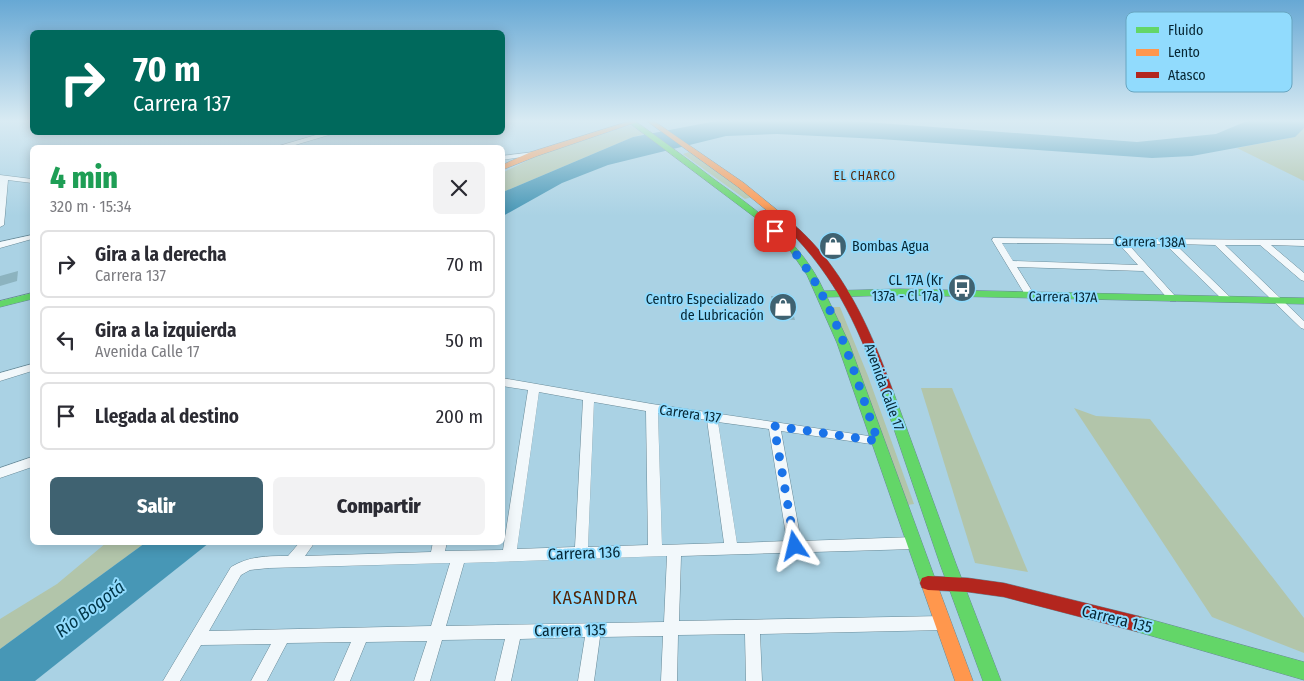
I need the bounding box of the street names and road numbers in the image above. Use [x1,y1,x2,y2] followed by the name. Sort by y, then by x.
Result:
[1114,233,1186,251] street label: Carrera 138A
[1028,288,1098,306] street label: Carrera 137A
[860,341,908,433] street label: Avenida Calle 17
[658,401,722,427] street label: Carrera 137
[547,542,621,564] street label: Carrera 136
[1080,601,1154,637] street label: Carrera 135
[534,620,606,640] street label: Carrera 135

